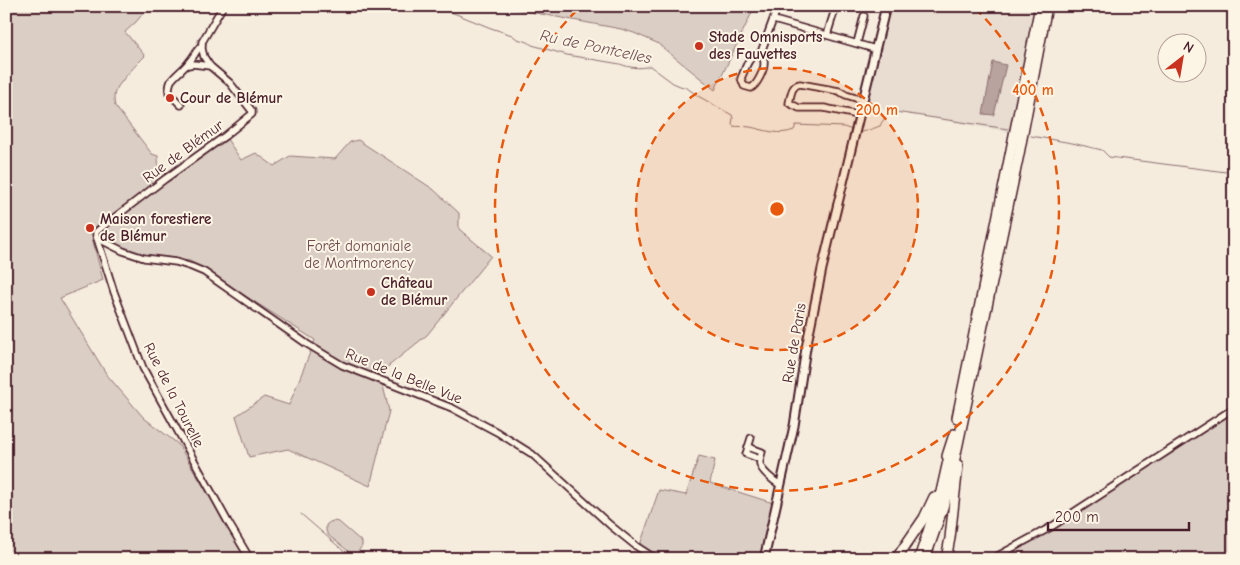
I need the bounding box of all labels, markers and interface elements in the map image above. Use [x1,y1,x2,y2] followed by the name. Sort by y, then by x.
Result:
[538,26,653,68] water label: Ru de Pontcelles
[709,28,823,63] place label: Stade Omnisports des Fauvettes
[1158,32,1208,82] north arrow
[1180,38,1197,57] text: N
[693,40,705,52] marker: Stade Omnisports des Fauvettes
[1012,81,1054,99] text: 400 m
[180,89,282,107] place label: Cour de Blémur
[164,92,176,104] marker: Cour de Blémur
[856,101,898,119] text: 200 m
[139,116,227,186] street label: Rue de Blémur
[768,200,786,218] centre of rings
[100,210,211,245] place label: Maison forestiere de Blémur
[84,222,96,234] marker: Maison forestiere de Blémur
[304,237,414,272] park label: Forêt domaniale de Montmorency
[381,274,447,309] place label: Château de Blémur
[365,286,377,298] marker: Château de Blémur
[778,302,810,384] street label: Rue de Paris
[140,340,208,451] street label: Rue de la Tourelle
[343,344,465,408] street label: Rue de la Belle Vue
[1048,500,1189,532] scale bar
[1055,508,1099,526] text: 200 m

